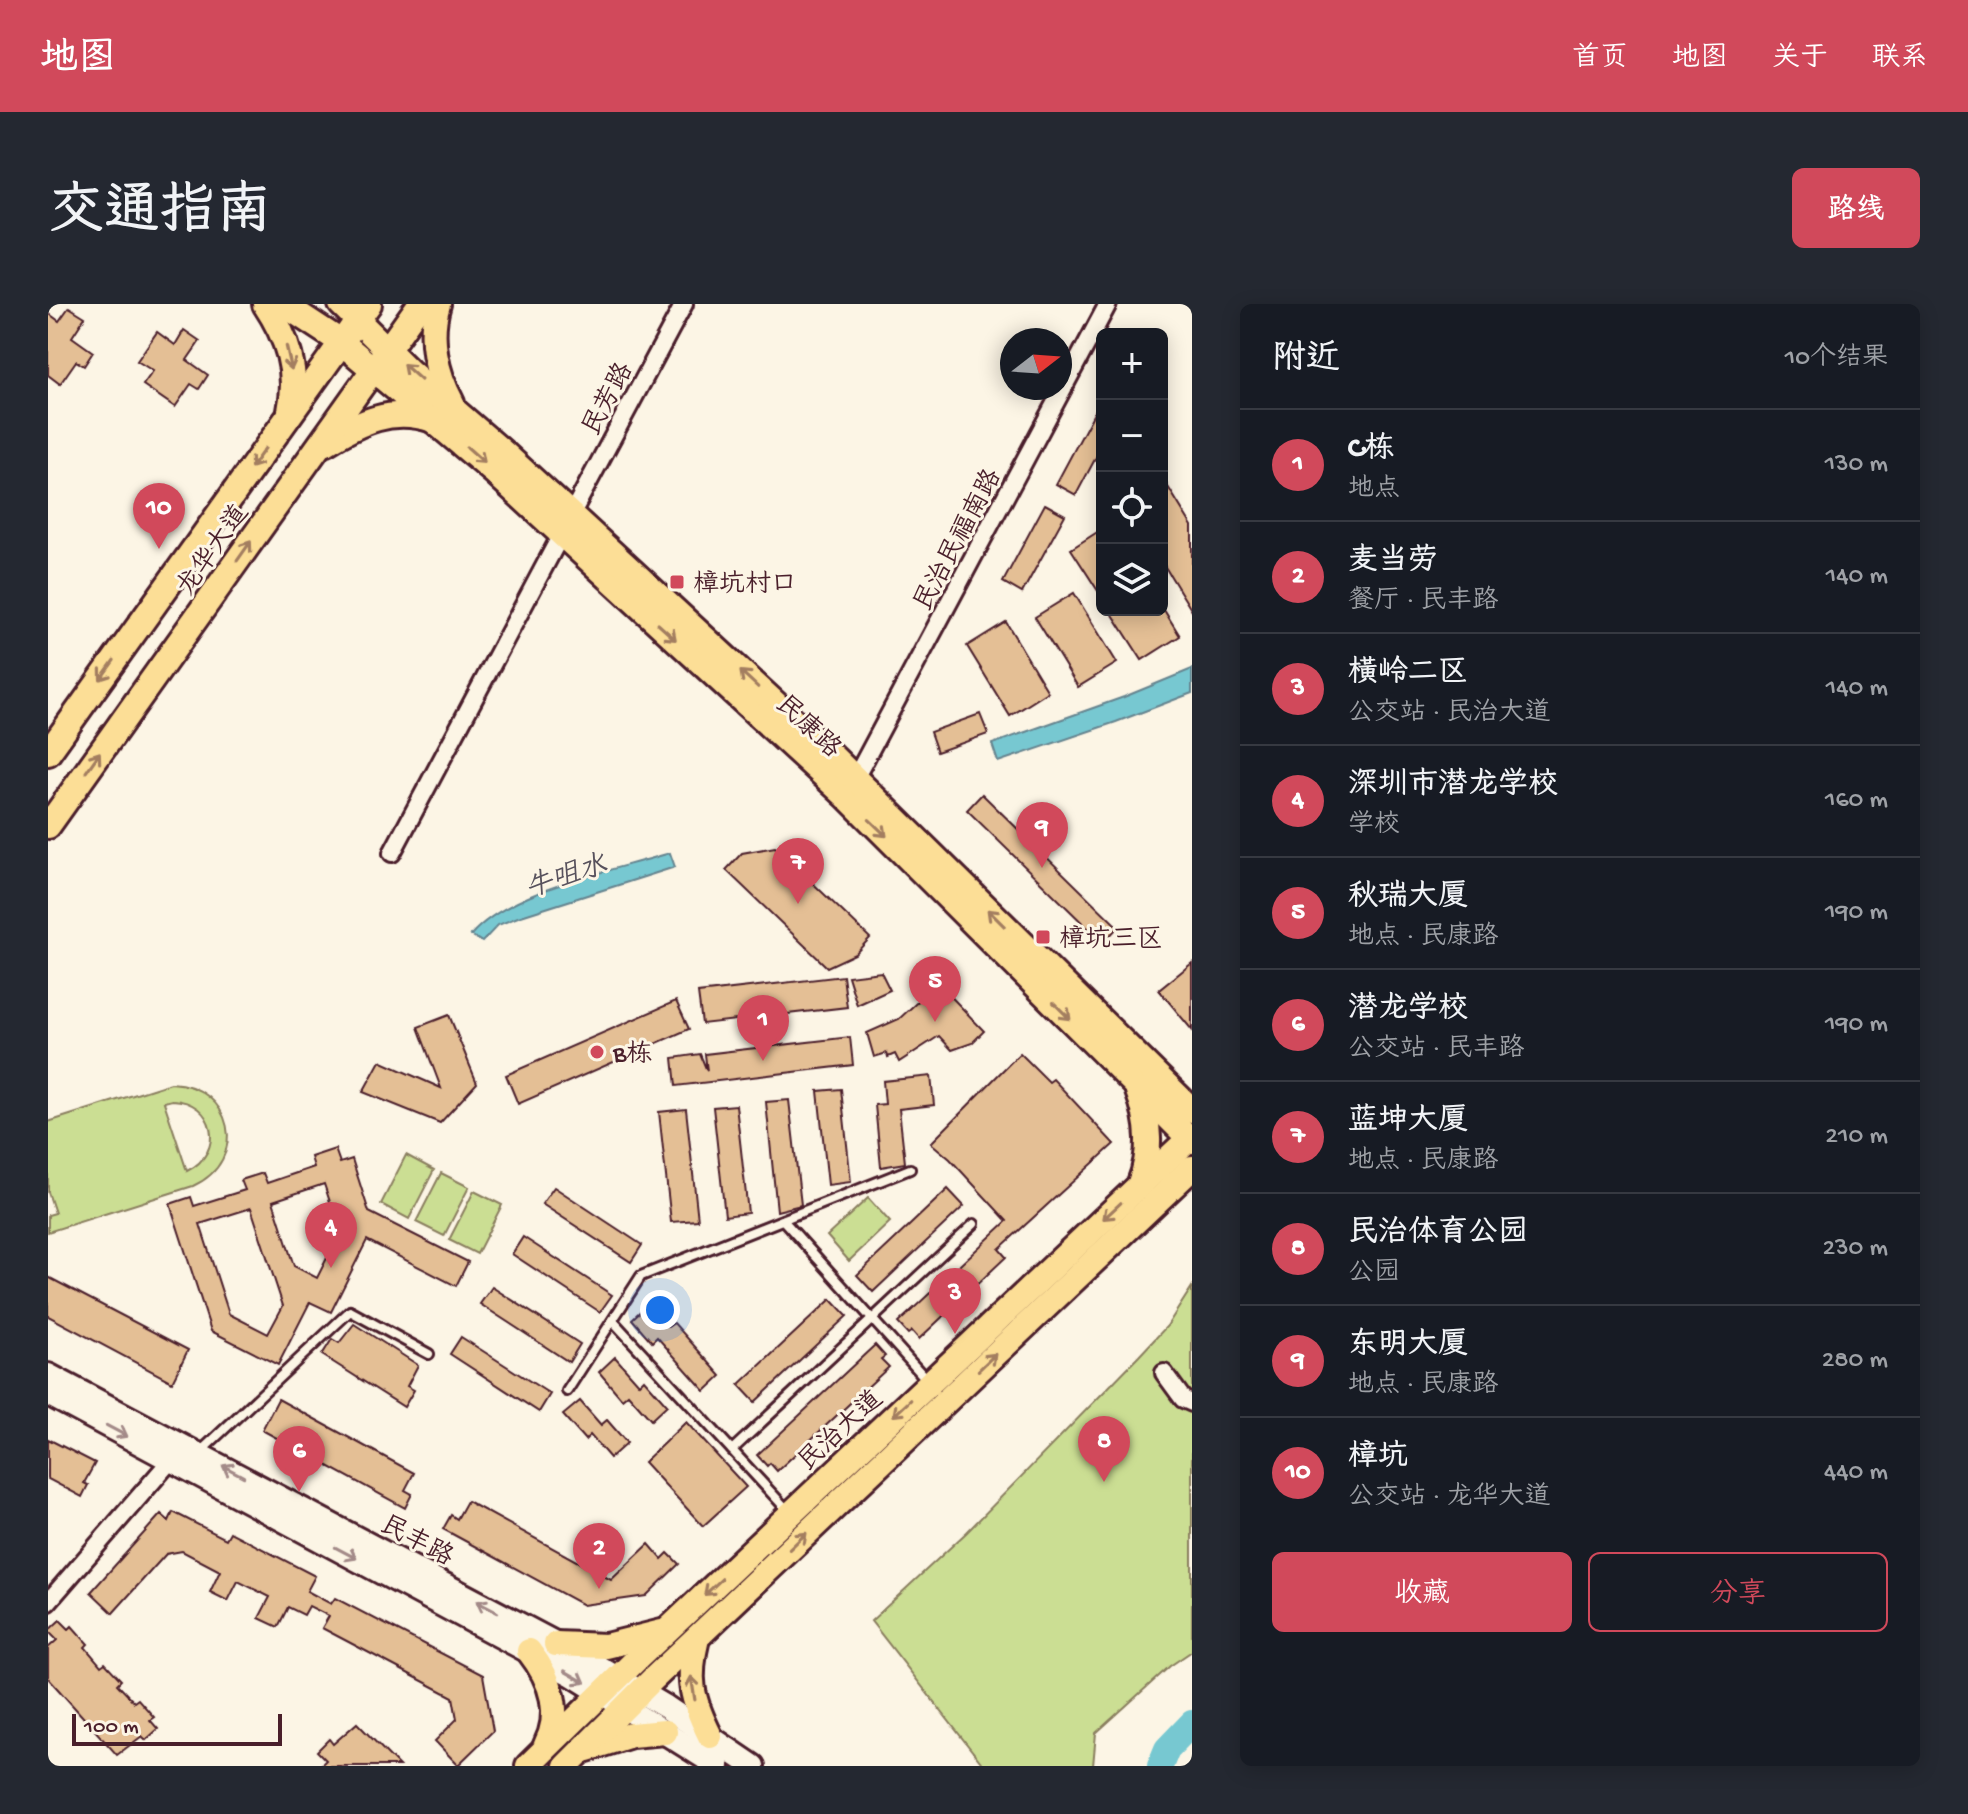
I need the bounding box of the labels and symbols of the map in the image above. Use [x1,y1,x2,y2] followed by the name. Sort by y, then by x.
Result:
[1000,328,1072,400] north arrow
[283,344,298,370] one-way arrow
[576,357,642,442] street label: 民芳路
[402,364,422,382] one-way arrow
[465,446,485,464] one-way arrow
[250,447,266,469] one-way arrow
[908,464,1010,617] street label: 民治民福南路
[133,483,185,549] pin: 10
[171,499,257,603] street label: 龙华大道
[236,540,252,562] one-way arrow
[693,570,797,602] place label: 樟坑村口
[668,573,686,591] marker: 樟坑村口
[656,622,676,640] one-way arrow
[99,659,116,680] one-way arrow
[739,670,759,689] one-way arrow
[768,689,847,766] street label: 民康路
[85,752,101,774] one-way arrow
[1016,802,1068,868] pin: 9
[868,818,887,837] one-way arrow
[772,838,824,904] pin: 7
[521,848,612,907] water label: 牛咀水
[987,908,1006,928] one-way arrow
[1059,925,1163,957] place label: 樟坑三区
[1034,928,1052,946] marker: 樟坑三区
[909,956,961,1022] pin: 5
[737,995,789,1061] pin: 1
[1052,1001,1071,1020] one-way arrow
[612,1040,652,1072] place label: B栋
[588,1043,606,1061] marker: B栋
[1102,1201,1122,1219] one-way arrow
[305,1202,357,1268] pin: 4
[929,1268,981,1334] pin: 3
[640,1290,680,1330] your location
[976,1353,996,1372] one-way arrow
[793,1385,891,1479] street label: 民治大道
[892,1399,912,1418] one-way arrow
[1078,1416,1130,1482] pin: 8
[104,1424,128,1439] one-way arrow
[273,1426,325,1492] pin: 6
[221,1463,245,1479] one-way arrow
[374,1509,459,1575] street label: 民丰路
[573,1523,625,1589] pin: 2
[788,1533,808,1551] one-way arrow
[334,1546,357,1562] one-way arrow
[704,1577,723,1596] one-way arrow
[475,1599,499,1614] one-way arrow
[563,1669,586,1685] one-way arrow
[684,1676,699,1701] one-way arrow
[72,1710,282,1746] scale bar

